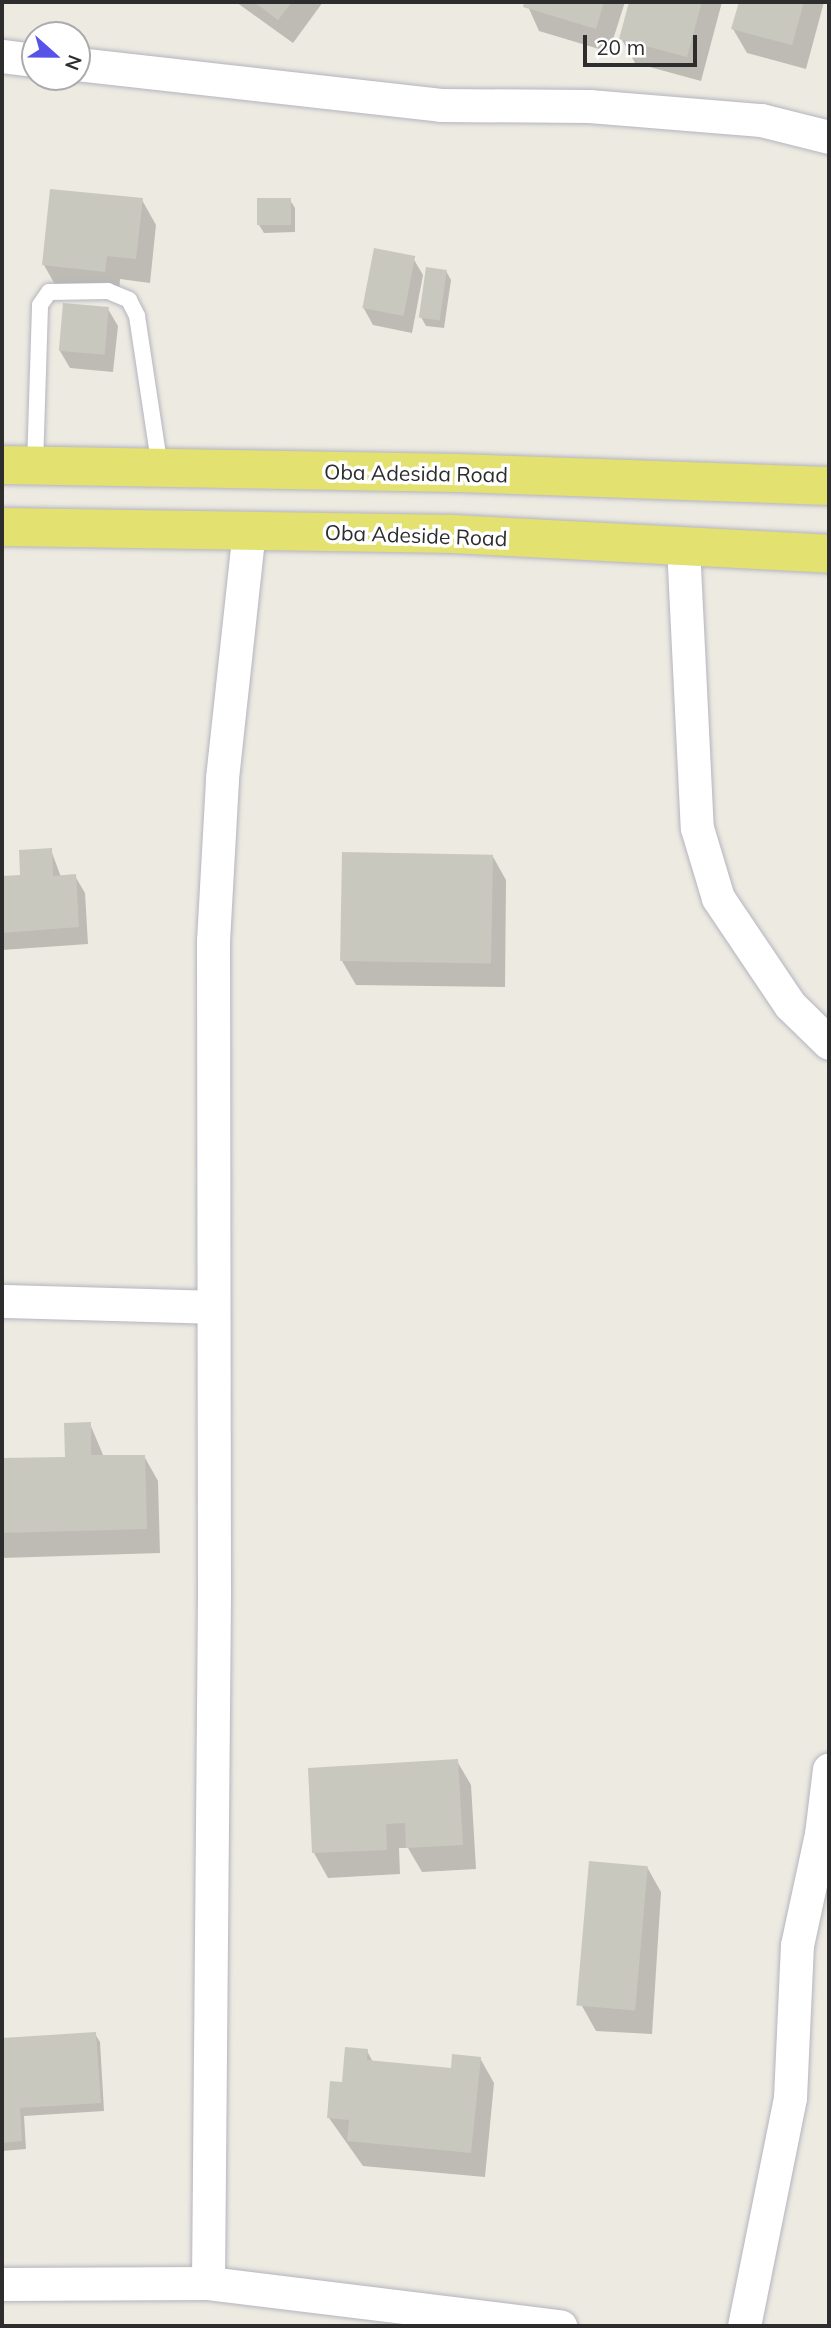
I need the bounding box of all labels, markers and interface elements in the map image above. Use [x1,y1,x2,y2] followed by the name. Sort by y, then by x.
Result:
[21,21,91,91] north arrow
[586,21,700,65] scale bar
[596,34,645,60] text: 20 m
[60,52,88,74] text: N
[324,459,508,487] street label: Oba Adesida Road
[324,519,508,551] street label: Oba Adeside Road

